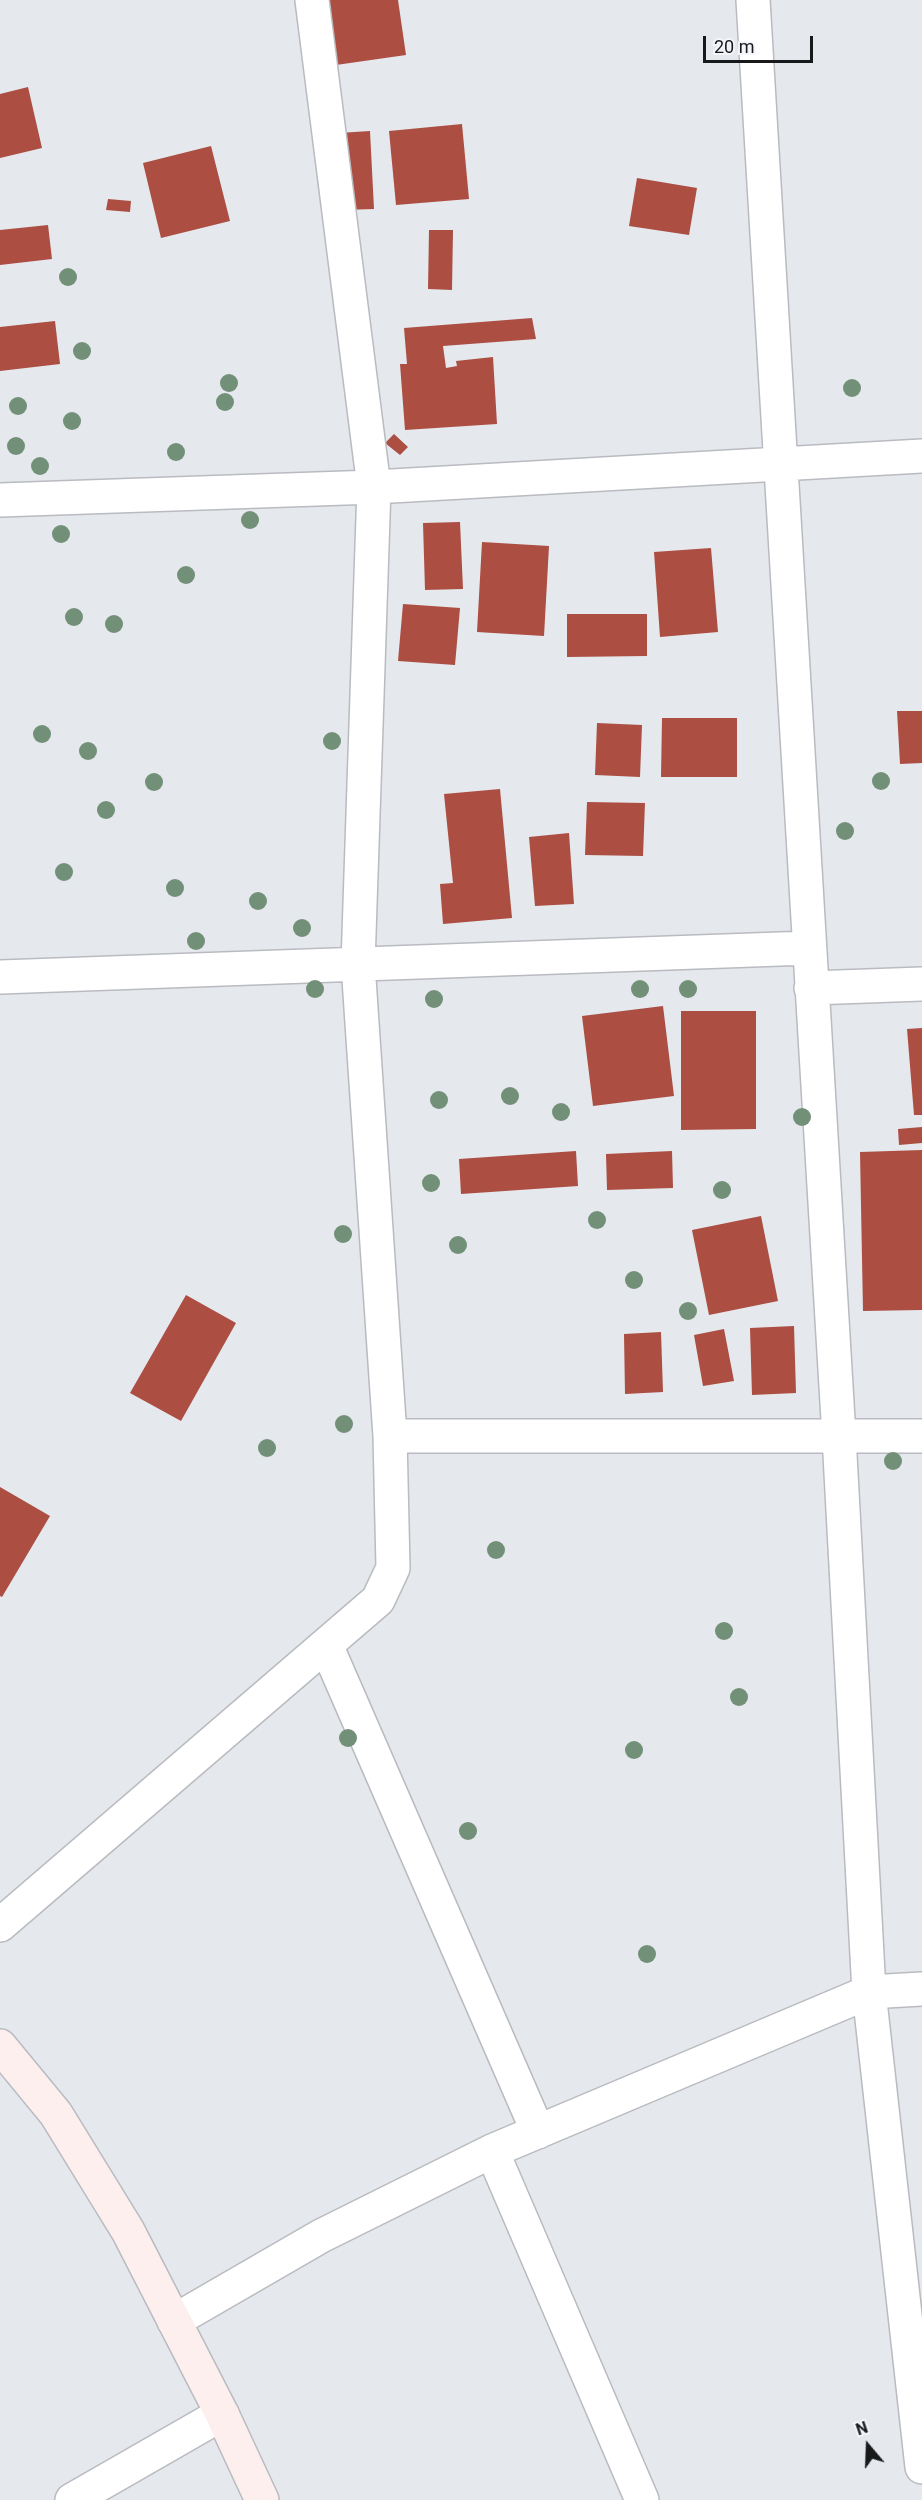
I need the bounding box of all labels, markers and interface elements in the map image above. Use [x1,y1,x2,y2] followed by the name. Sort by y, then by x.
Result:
[706,24,816,62] scale bar
[714,36,754,57] text: 20 m
[838,2416,898,2476] north arrow
[854,2418,870,2439] text: N

